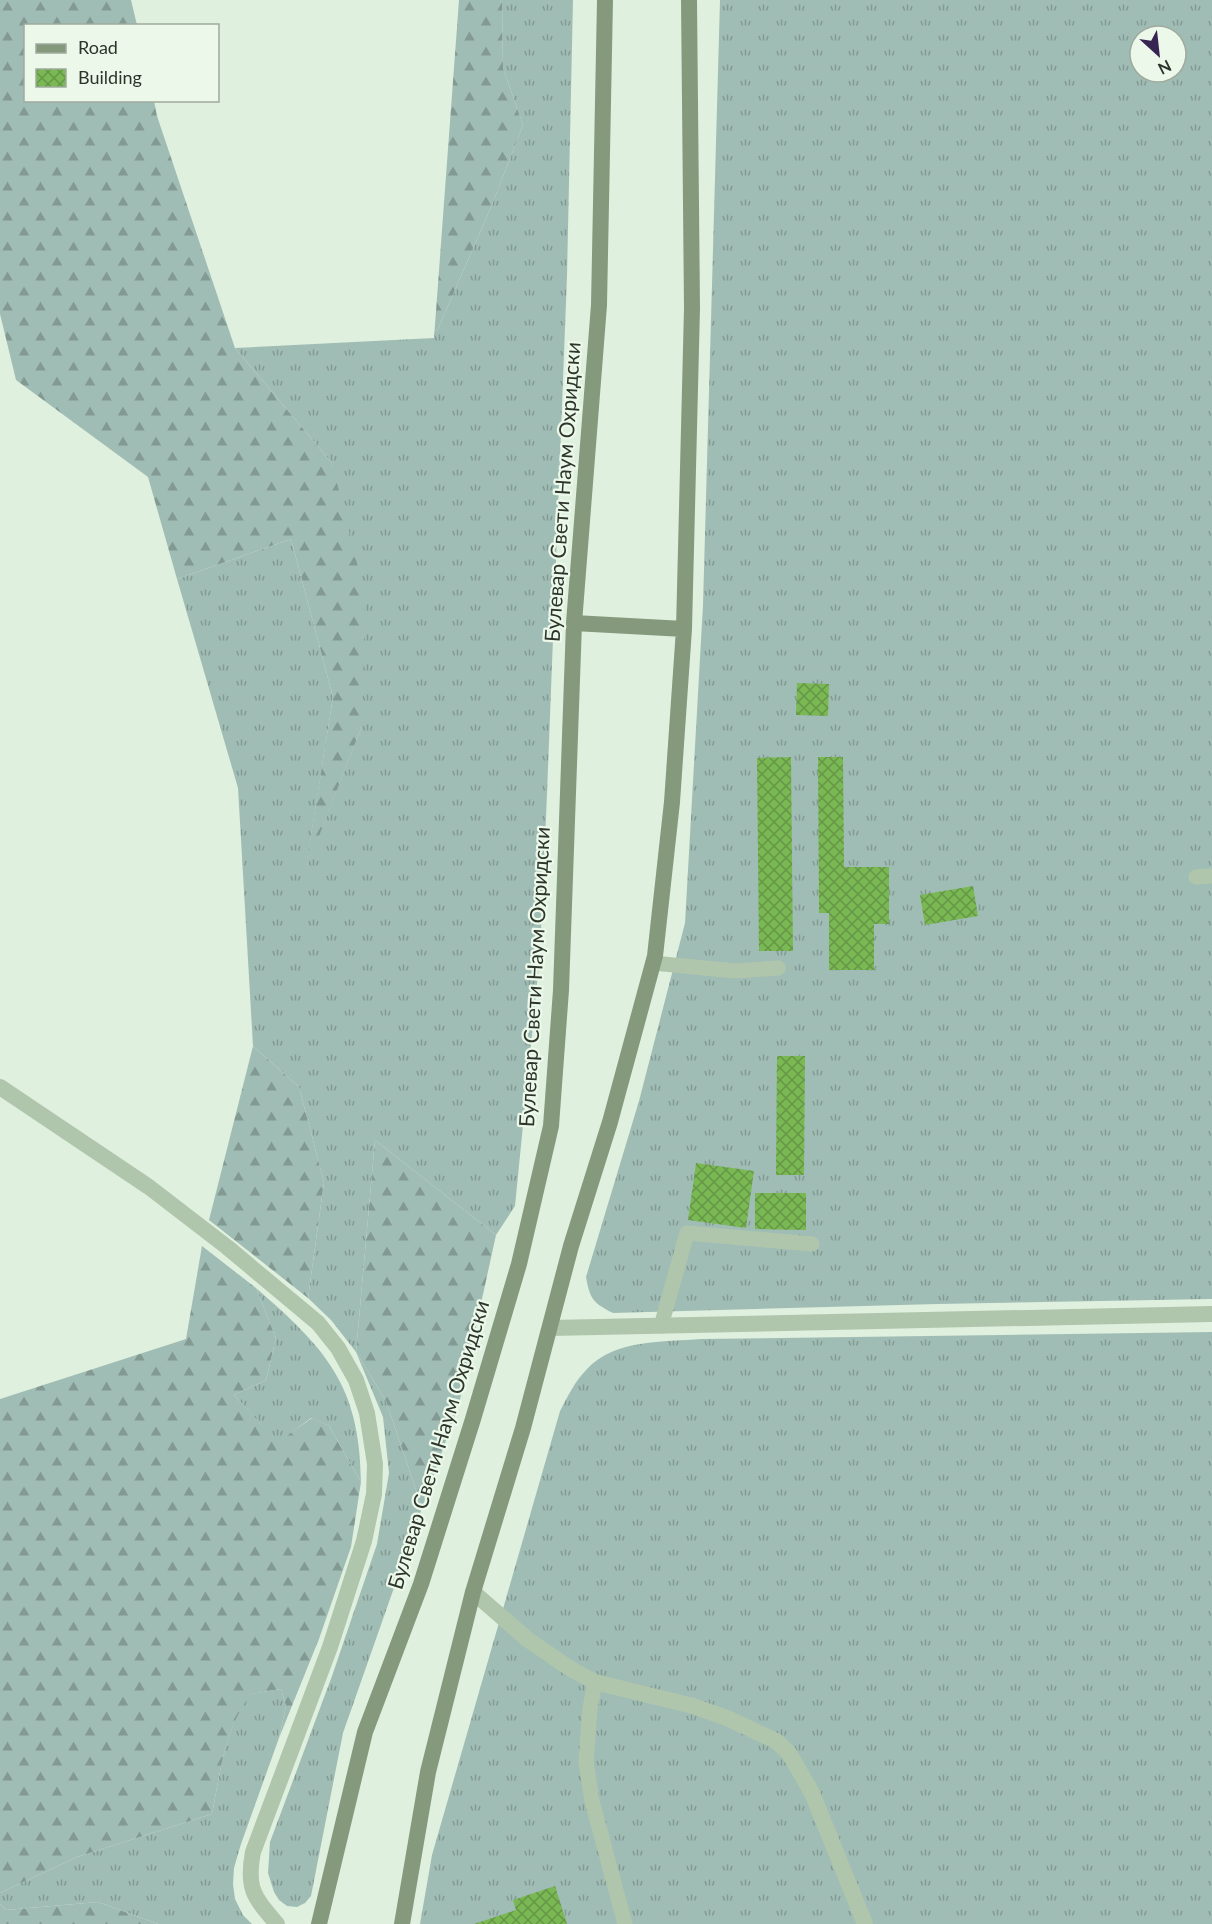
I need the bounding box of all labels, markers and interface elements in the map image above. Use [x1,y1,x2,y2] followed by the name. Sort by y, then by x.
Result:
[24,24,219,102] legend
[1128,24,1188,84] north arrow
[78,36,118,58] text: Road
[1155,57,1175,79] text: N
[78,66,142,88] text: Building
[539,341,584,643] street label: Булевар Свети Наум Охридски
[513,826,554,1128] street label: Булевар Свети Наум Охридски
[382,1297,493,1592] street label: Булевар Свети Наум Охридски

